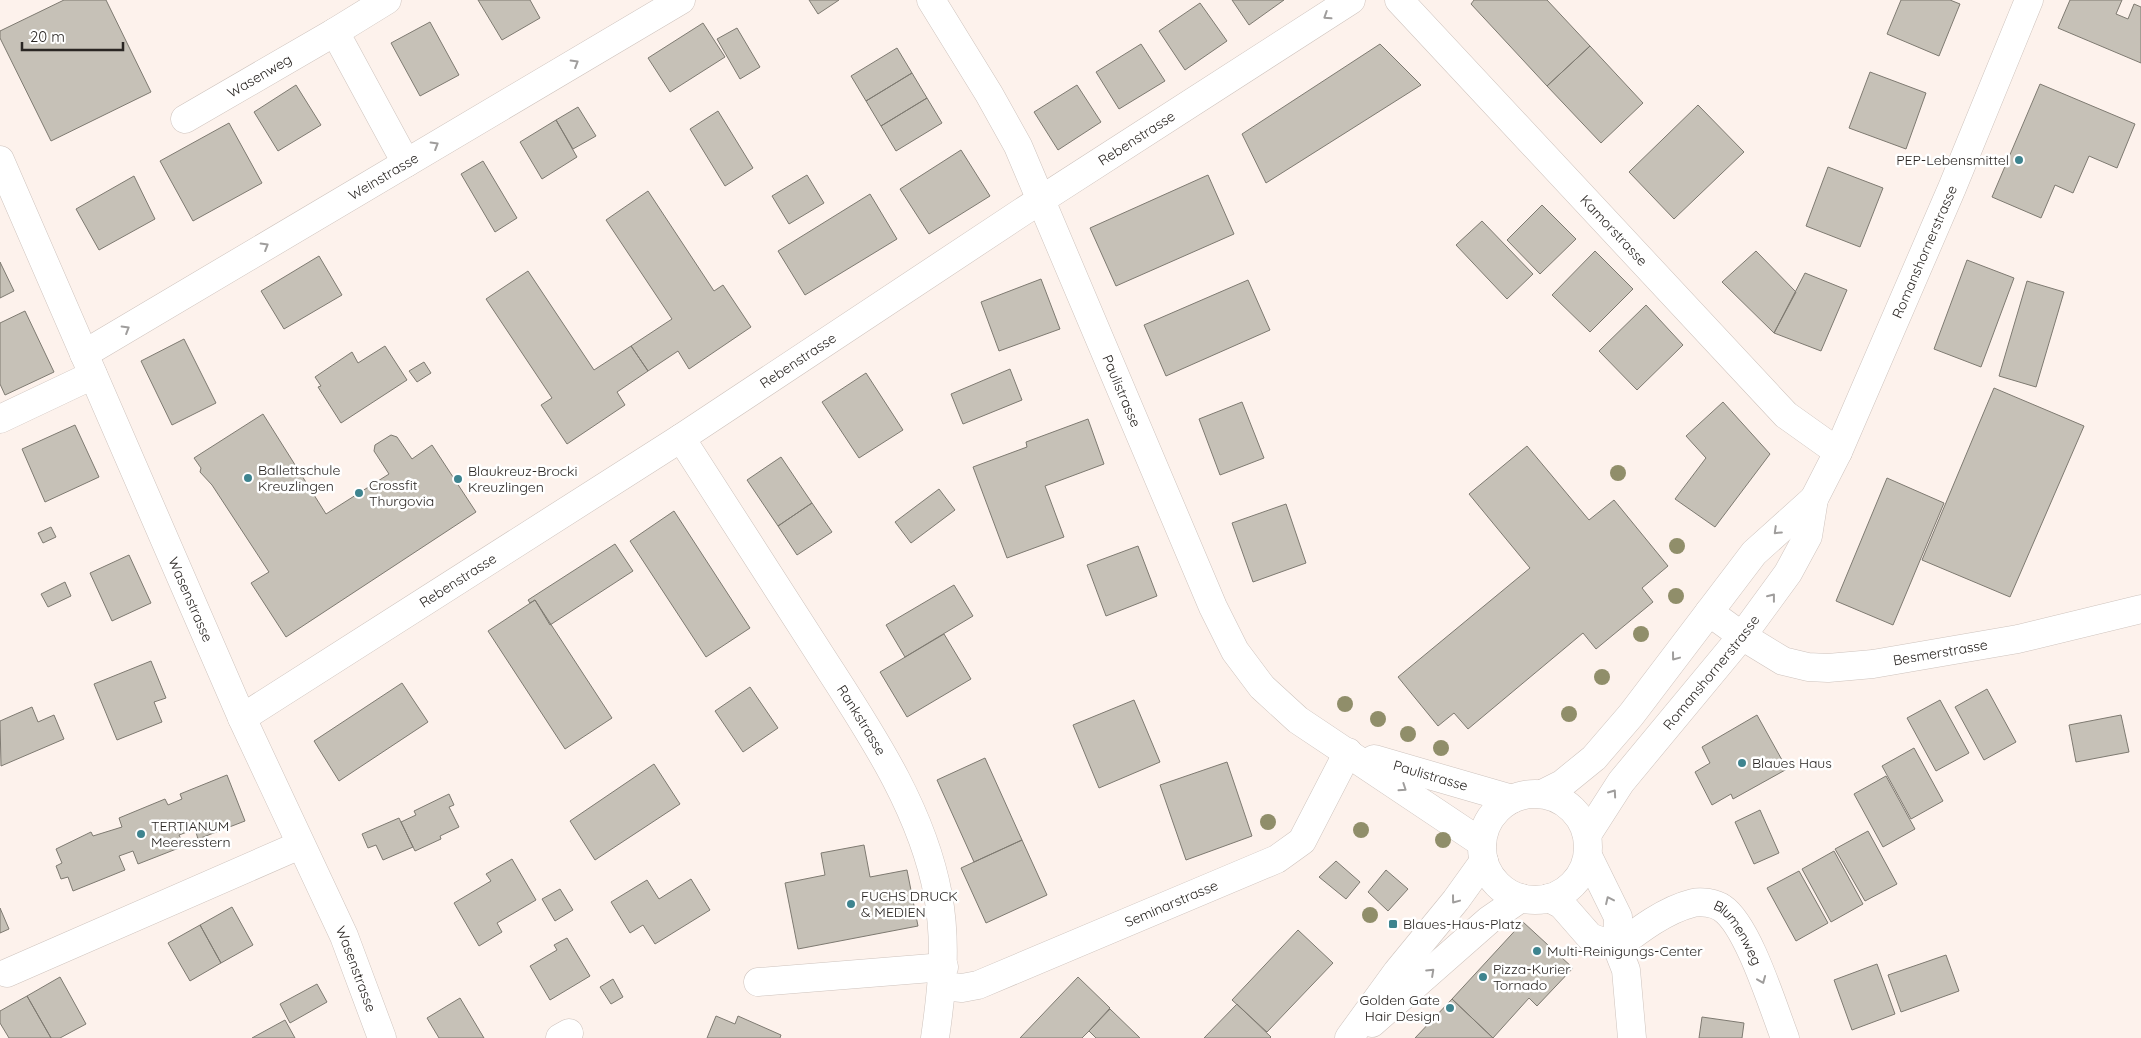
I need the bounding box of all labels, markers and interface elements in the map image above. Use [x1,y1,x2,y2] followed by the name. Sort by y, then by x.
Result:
[1323,10,1332,19] one-way arrow
[22,20,124,52] scale bar
[30,27,65,46] text: 20 m
[224,50,295,102] street label: Wasenweg
[570,59,579,69] one-way arrow
[1095,107,1178,170] street label: Rebenstrasse
[430,142,439,152] one-way arrow
[345,149,422,204] street label: Weinstrasse
[1896,151,2009,169] place label: PEP-Lebensmittel
[2013,154,2025,166] marker: PEP-Lebensmittel
[1888,182,1961,321] street label: Romanshornerstrasse
[1576,191,1651,270] street label: Kamorstrasse
[260,243,269,253] one-way arrow
[120,326,129,336] one-way arrow
[756,329,840,392] street label: Rebenstrasse
[1098,352,1145,430] street label: Paulistrasse
[258,461,340,495] place label: Ballettschule Kreuzlingen
[468,462,578,496] place label: Blaukreuz-Brocki Kreuzlingen
[242,472,254,484] marker: Ballettschule Kreuzlingen
[452,473,464,485] marker: Blaukreuz-Brocki Kreuzlingen
[369,476,434,510] place label: Crossfit Thurgovia
[353,487,365,499] marker: Crossfit Thurgovia
[1774,525,1783,534] one-way arrow
[416,549,500,612] street label: Rebenstrasse
[164,554,217,645] street label: Wasenstrasse
[1766,594,1774,603] one-way arrow
[1659,611,1763,733] street label: Romanshornerstrasse
[1892,635,1989,669] street label: Besmerstrasse
[1672,651,1680,660] one-way arrow
[833,681,890,759] street label: Rankstrasse
[1752,754,1832,772] place label: Blaues Haus
[1391,756,1470,795] street label: Paulistrasse
[1736,757,1748,769] marker: Blaues Haus
[1398,782,1407,791] one-way arrow
[1607,789,1616,799] one-way arrow
[151,817,231,851] place label: TERTIANUM Meeresstern
[135,828,147,840] marker: TERTIANUM Meeresstern
[1122,876,1221,931] street label: Seminarstrasse
[861,887,958,921] place label: FUCHS DRUCK & MEDIEN
[1453,894,1461,903] one-way arrow
[1605,896,1616,905] one-way arrow
[1711,896,1766,968] street label: Blumenweg
[845,898,857,910] marker: FUCHS DRUCK & MEDIEN
[1403,915,1522,933] place label: Blaues-Haus-Platz
[1387,918,1399,930] marker: Blaues-Haus-Platz
[332,923,381,1015] street label: Wasenstrasse
[1547,942,1703,960] place label: Multi-Reinigungs-Center
[1531,945,1543,957] marker: Multi-Reinigungs-Center
[1493,960,1571,994] place label: Pizza-Kurier Tornado
[1425,969,1434,978] one-way arrow
[1477,971,1489,983] marker: Pizza-Kurier Tornado
[1755,975,1766,984] one-way arrow
[1359,991,1440,1025] place label: Golden Gate Hair Design
[1444,1002,1456,1014] marker: Golden Gate Hair Design

